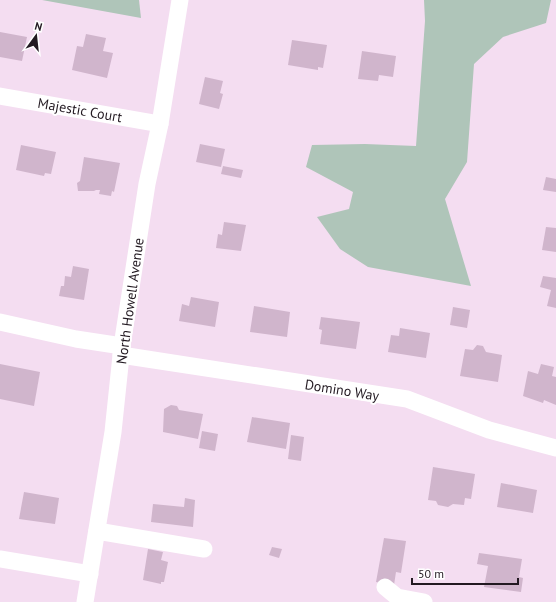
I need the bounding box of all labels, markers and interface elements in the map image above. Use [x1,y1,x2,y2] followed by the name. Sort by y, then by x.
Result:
[16,16,56,56] north arrow
[33,19,44,34] text: N
[36,94,124,126] street label: Majestic Court
[112,237,148,365] street label: North Howell Avenue
[304,375,381,405] street label: Domino Way
[412,560,518,586] scale bar
[418,566,444,581] text: 50 m

